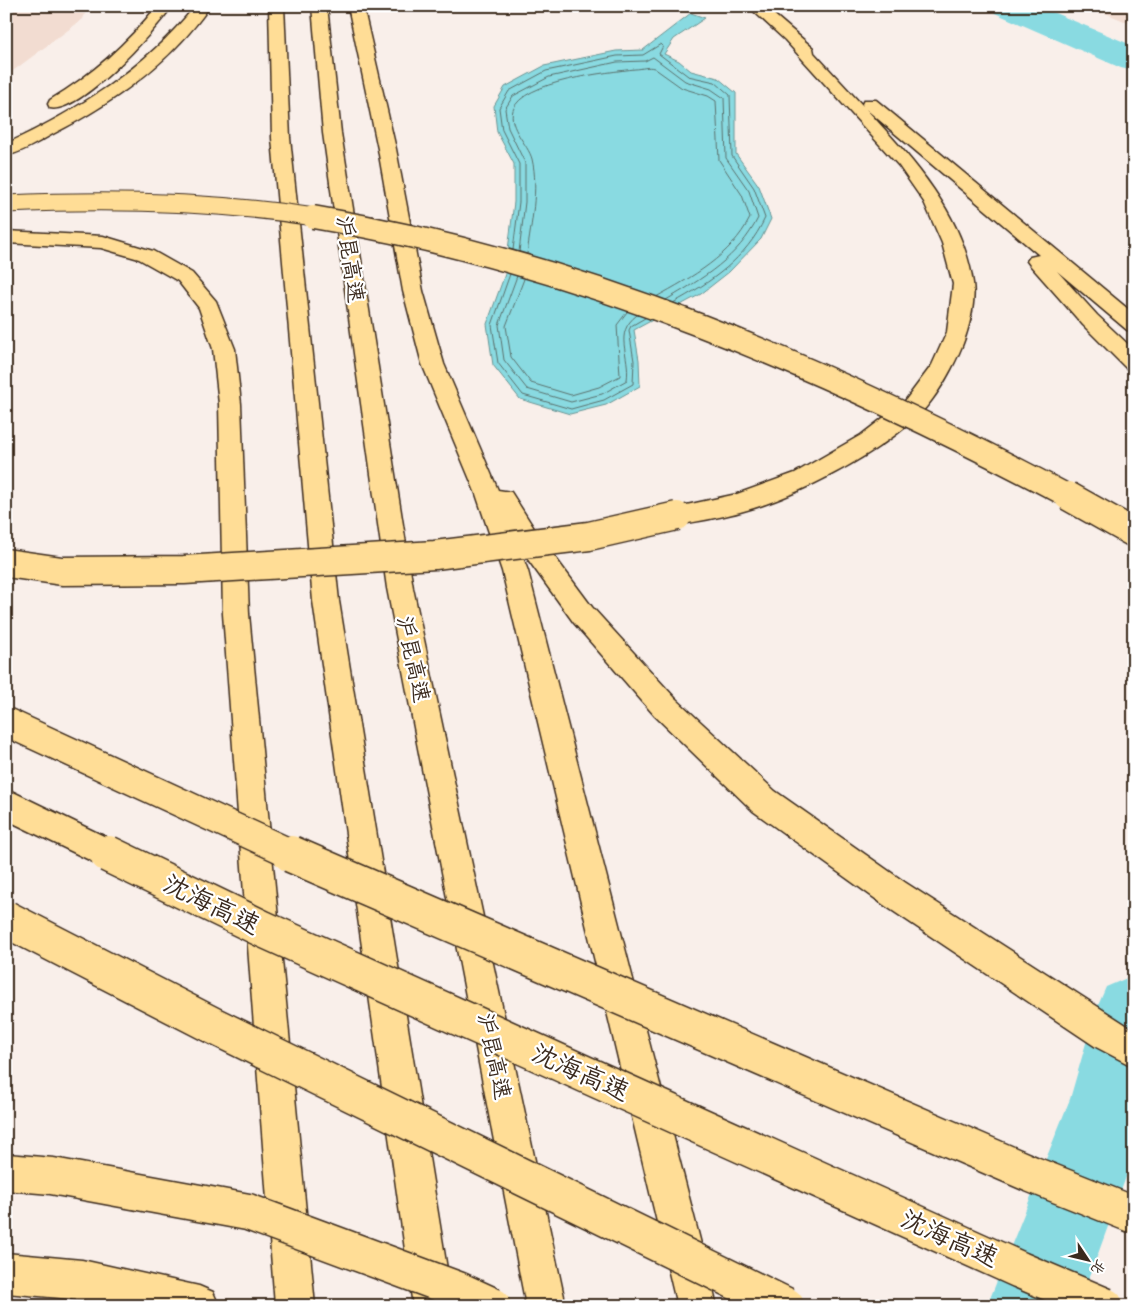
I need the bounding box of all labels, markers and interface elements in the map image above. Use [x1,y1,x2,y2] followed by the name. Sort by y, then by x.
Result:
[326,214,370,305] street label: 沪昆高速
[386,613,436,706] street label: 沪昆高速
[156,867,266,947] street label: 沈海高速
[467,1010,517,1103] street label: 沪昆高速
[525,1036,635,1113] street label: 沈海高速
[894,1202,1004,1279] street label: 沈海高速
[1062,1234,1112,1284] north arrow
[1085,1255,1110,1278] text: 北

